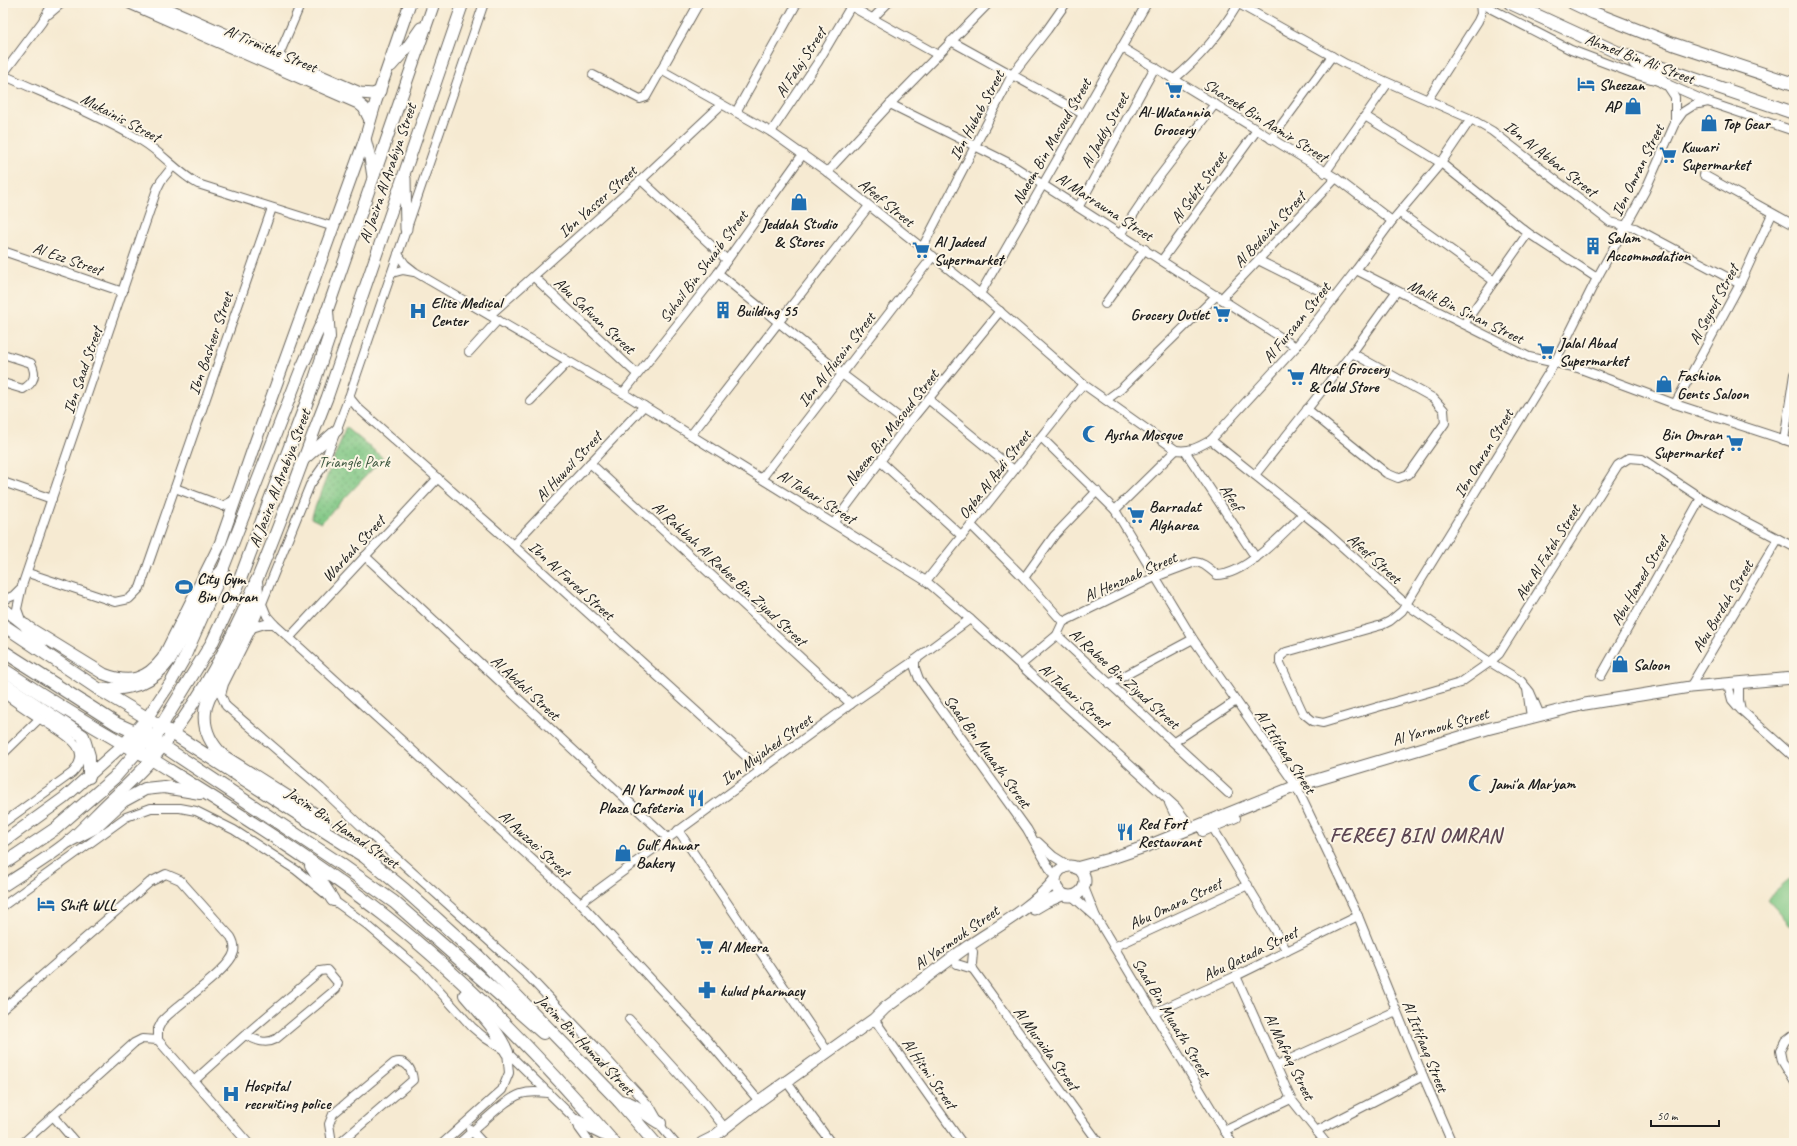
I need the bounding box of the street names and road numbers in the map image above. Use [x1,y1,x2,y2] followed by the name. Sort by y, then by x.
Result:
[221,20,322,78] street label: Al Tirmithe Street
[771,22,832,101] street label: Al Falaj Street
[1582,29,1699,90] street label: Ahmed Bin Ali Street
[945,66,1010,164] street label: Ibn Hubab Street
[1008,74,1097,208] street label: Naeem Bin Masoud Street
[1200,75,1334,169] street label: Shareek Bin Aamir Street
[1076,88,1135,172] street label: Al Jaddy Street
[77,89,166,148] street label: Mukainis Street
[355,99,422,246] street label: Al Jazira Al Arabiya Street
[1500,116,1603,203] street label: Ibn Al Abbar Street
[1607,120,1669,220] street label: Ibn Omran Street
[1166,147,1232,227] street label: Al Sebtt Street
[554,160,642,242] street label: Ibn Yasser Street
[1052,168,1158,247] street label: Al Marrawna Street
[854,174,920,232] street label: Afeef Street
[1229,185,1312,272] street label: Al Bedaiah Street
[655,205,754,327] street label: Suhail Bin Shuaib Street
[30,238,108,281] street label: Al Ezz Street
[1684,259,1745,348] street label: Al Seyouf Street
[550,273,640,360] street label: Abu Safwan Street
[1405,275,1528,349] street label: Malik Bin Sinan Street
[1258,277,1336,367] street label: Al Fursaan Street
[184,288,238,397] street label: Ibn Basheer Street
[794,307,881,411] street label: Ibn Al Husain Street
[59,322,108,416] street label: Ibn Saad Street
[840,364,944,490] street label: Naeem Bin Masoud Street
[1450,404,1519,501] street label: Ibn Omran Street
[244,405,316,550] street label: Al Jazira Al Arabiya Street
[531,425,608,506] street label: Al Huwail Street
[954,425,1037,523] street label: Oqba Al Azdi Street
[774,465,862,530] street label: Al Tabari Street
[1215,480,1249,517] street label: Afeef
[648,497,813,652] street label: Al Rahbah Al Rabee Bin Ziyad Street
[1511,500,1586,604] street label: Abu Al Fateh Street
[318,509,391,586] street label: Warbah Street
[1343,529,1407,589] street label: Afeef Street
[1606,530,1675,629] street label: Abu Hamed Street
[524,537,620,626] street label: Ibn Al Fared Street
[1081,547,1181,606] street label: Al Henzaab Street
[1688,556,1759,656] street label: Abu Burdah Street
[1065,624,1185,735] street label: Al Rabee Bin Ziyad Street
[487,651,565,726] street label: Al Abdali Street
[1035,659,1116,735] street label: Al Tabari Street
[939,691,1036,813] street label: Saad Bin Muaath Street
[1390,703,1492,750] street label: Al Yarmouk Street
[1250,705,1321,799] street label: Al Ittifaaq Street
[717,709,818,790] street label: Ibn Mujahed Street
[281,782,404,874] street label: Jasim Bin Hamad Street
[495,806,576,884] street label: Al Awzaei Street
[1126,873,1227,934] street label: Abu Omara Street
[910,900,1004,974] street label: Al Yarmouk Street
[1200,921,1304,985] street label: Abu Qatada Street
[1128,955,1215,1082] street label: Saad Bin Muaath Street
[531,989,640,1100] street label: Jasim Bin Hamad Street
[1398,998,1453,1097] street label: Al Ittifaaq Street
[1009,1003,1085,1097] street label: Al Muraida Street
[1259,1010,1320,1105] street label: Al Mafraq Street
[897,1034,963,1115] street label: Al Hitmi Street

